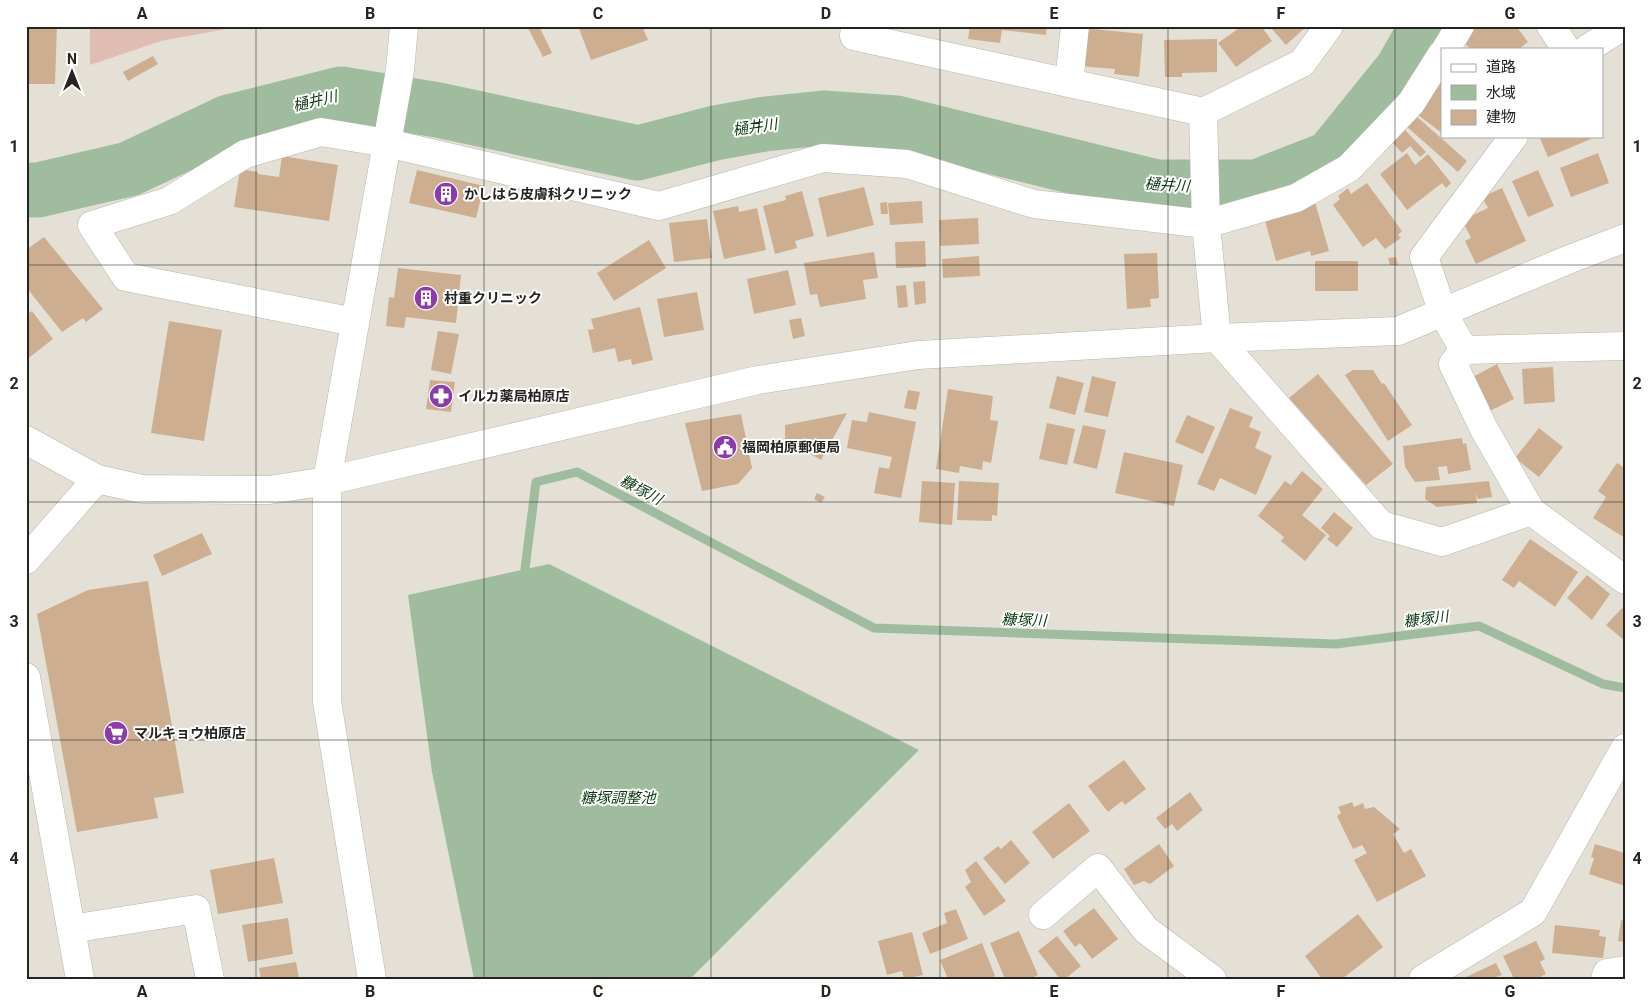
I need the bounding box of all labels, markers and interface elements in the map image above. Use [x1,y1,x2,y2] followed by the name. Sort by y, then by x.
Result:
[137,4,148,23] text: A
[365,4,375,23] text: B
[593,4,603,23] text: C
[821,4,831,23] text: D
[1050,4,1059,23] text: E
[1277,4,1286,23] text: F
[1505,4,1516,23] text: G
[48,48,98,98] north arrow
[1441,48,1604,138] legend
[67,51,77,67] text: N
[1486,58,1516,76] text: 道路
[1486,84,1516,102] text: 水域
[291,87,341,115] water label: 樋井川
[1486,108,1516,126] text: 建物
[731,115,781,139] water label: 樋井川
[9,137,19,156] text: 1
[1632,137,1642,156] text: 1
[1144,174,1192,196] water label: 樋井川
[433,181,459,207] building icon: かしはら皮膚科クリニック
[464,186,632,202] place label: かしはら皮膚科クリニック
[413,285,439,311] building icon: 村重クリニック
[444,290,542,306] place label: 村重クリニック
[9,374,19,393] text: 2
[1632,374,1642,393] text: 2
[428,383,454,409] pharmacy icon: イルカ薬局柏原店
[458,388,570,404] place label: イルカ薬局柏原店
[712,434,738,460] public building icon: 福岡柏原郵便局
[742,439,840,455] place label: 福岡柏原郵便局
[617,471,667,509] water label: 糠塚川
[1403,607,1451,631] water label: 糠塚川
[1001,610,1049,630] water label: 糠塚川
[9,612,19,631] text: 3
[1632,612,1642,631] text: 3
[103,720,129,746] supermarket icon: マルキョウ柏原店
[134,725,246,741] place label: マルキョウ柏原店
[580,789,657,807] water label: 糠塚調整池
[9,849,19,868] text: 4
[1632,849,1642,868] text: 4
[137,982,148,1001] text: A
[365,982,375,1001] text: B
[593,982,603,1001] text: C
[821,982,831,1001] text: D
[1050,982,1059,1001] text: E
[1277,982,1286,1001] text: F
[1505,982,1516,1001] text: G

